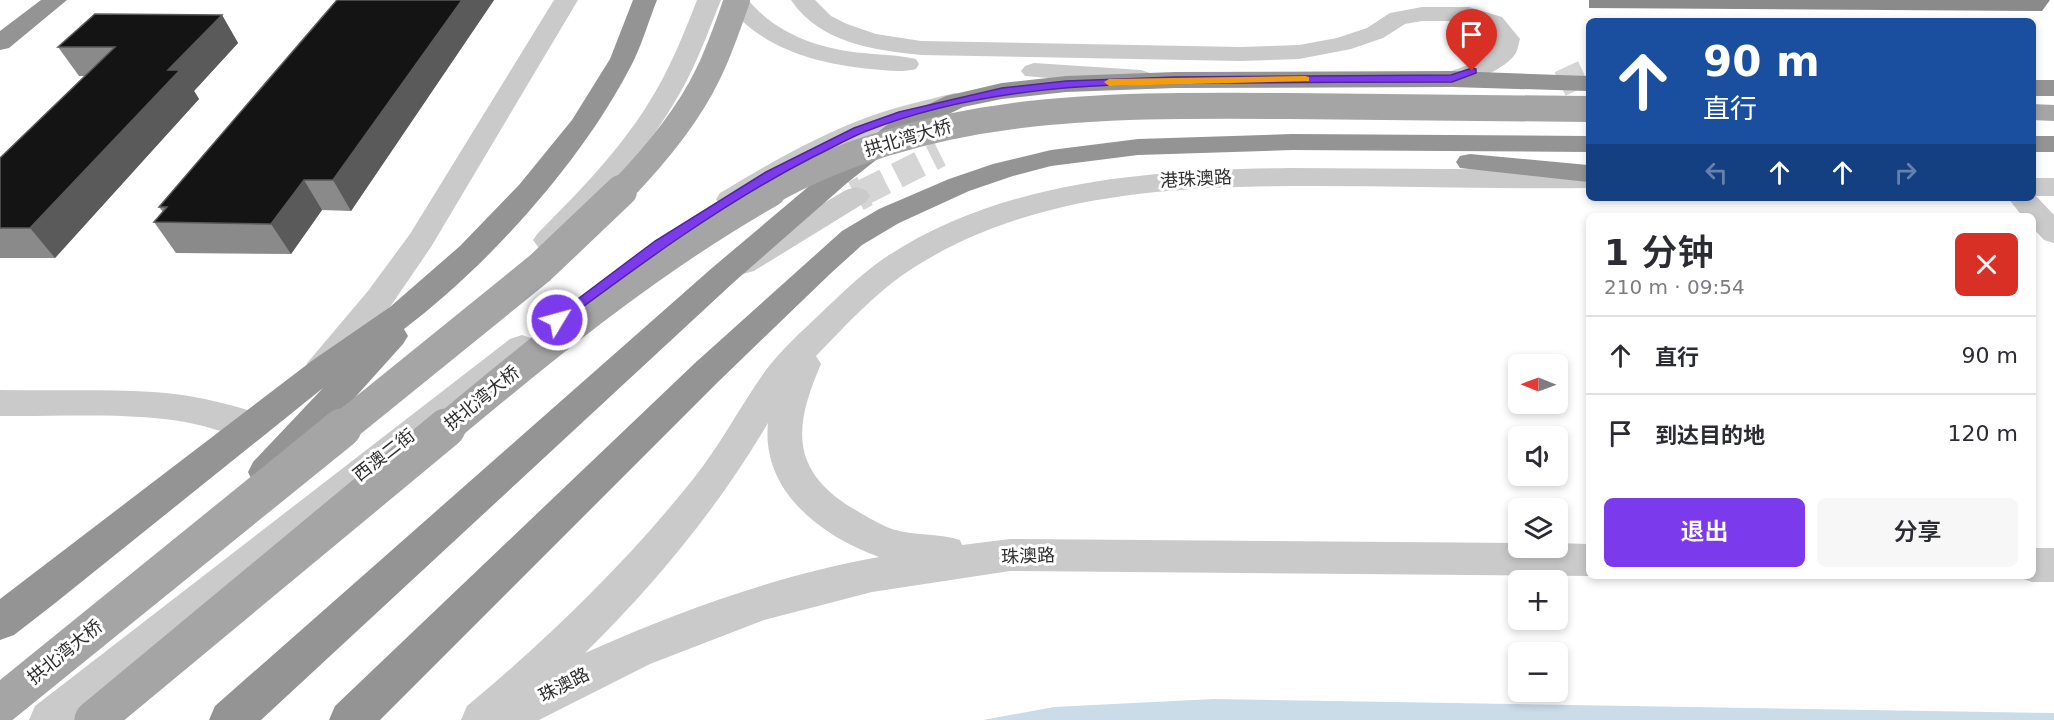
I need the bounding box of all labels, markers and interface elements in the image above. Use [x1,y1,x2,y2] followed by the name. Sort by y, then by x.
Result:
[1446,9,1497,71] pin
[1455,18,1488,51] icon: arrive
[1703,37,1820,86] text: 90 m
[1604,42,1682,120] icon: ahead
[1703,93,1757,124] text: 直行
[862,115,954,160] street label: 拱北湾大桥
[1700,156,1733,189] icon: left
[1763,156,1796,189] icon: ahead
[1826,156,1859,189] icon: ahead
[1889,156,1922,189] icon: right
[1159,166,1232,191] street label: 港珠澳路
[1604,232,1714,273] text: 1 分钟
[1955,233,2018,296] button: close
[1604,275,1745,299] text: 210 m · 09:54
[525,288,589,352] position arrow
[1604,339,1637,372] icon: ahead
[1962,343,2018,368] text: 90 m
[1655,345,1699,370] text: 直行
[1508,354,1568,414] north arrow
[1508,354,1568,702] map controls
[440,361,523,434] street label: 拱北湾大桥
[1604,417,1637,450] icon: arrive
[1948,421,2018,446] text: 120 m
[1655,423,1765,448] text: 到达目的地
[349,424,419,485] street label: 西澳二街
[1508,426,1568,486] button: sound
[1508,498,1568,558] button: layers
[1604,498,1805,567] button: 退出
[1817,498,2018,567] button: 分享
[1001,544,1055,567] street label: 珠澳路
[1508,570,1568,630] button: +
[23,615,106,688] street label: 拱北湾大桥
[1508,642,1568,702] button: −
[535,663,593,706] street label: 珠澳路

